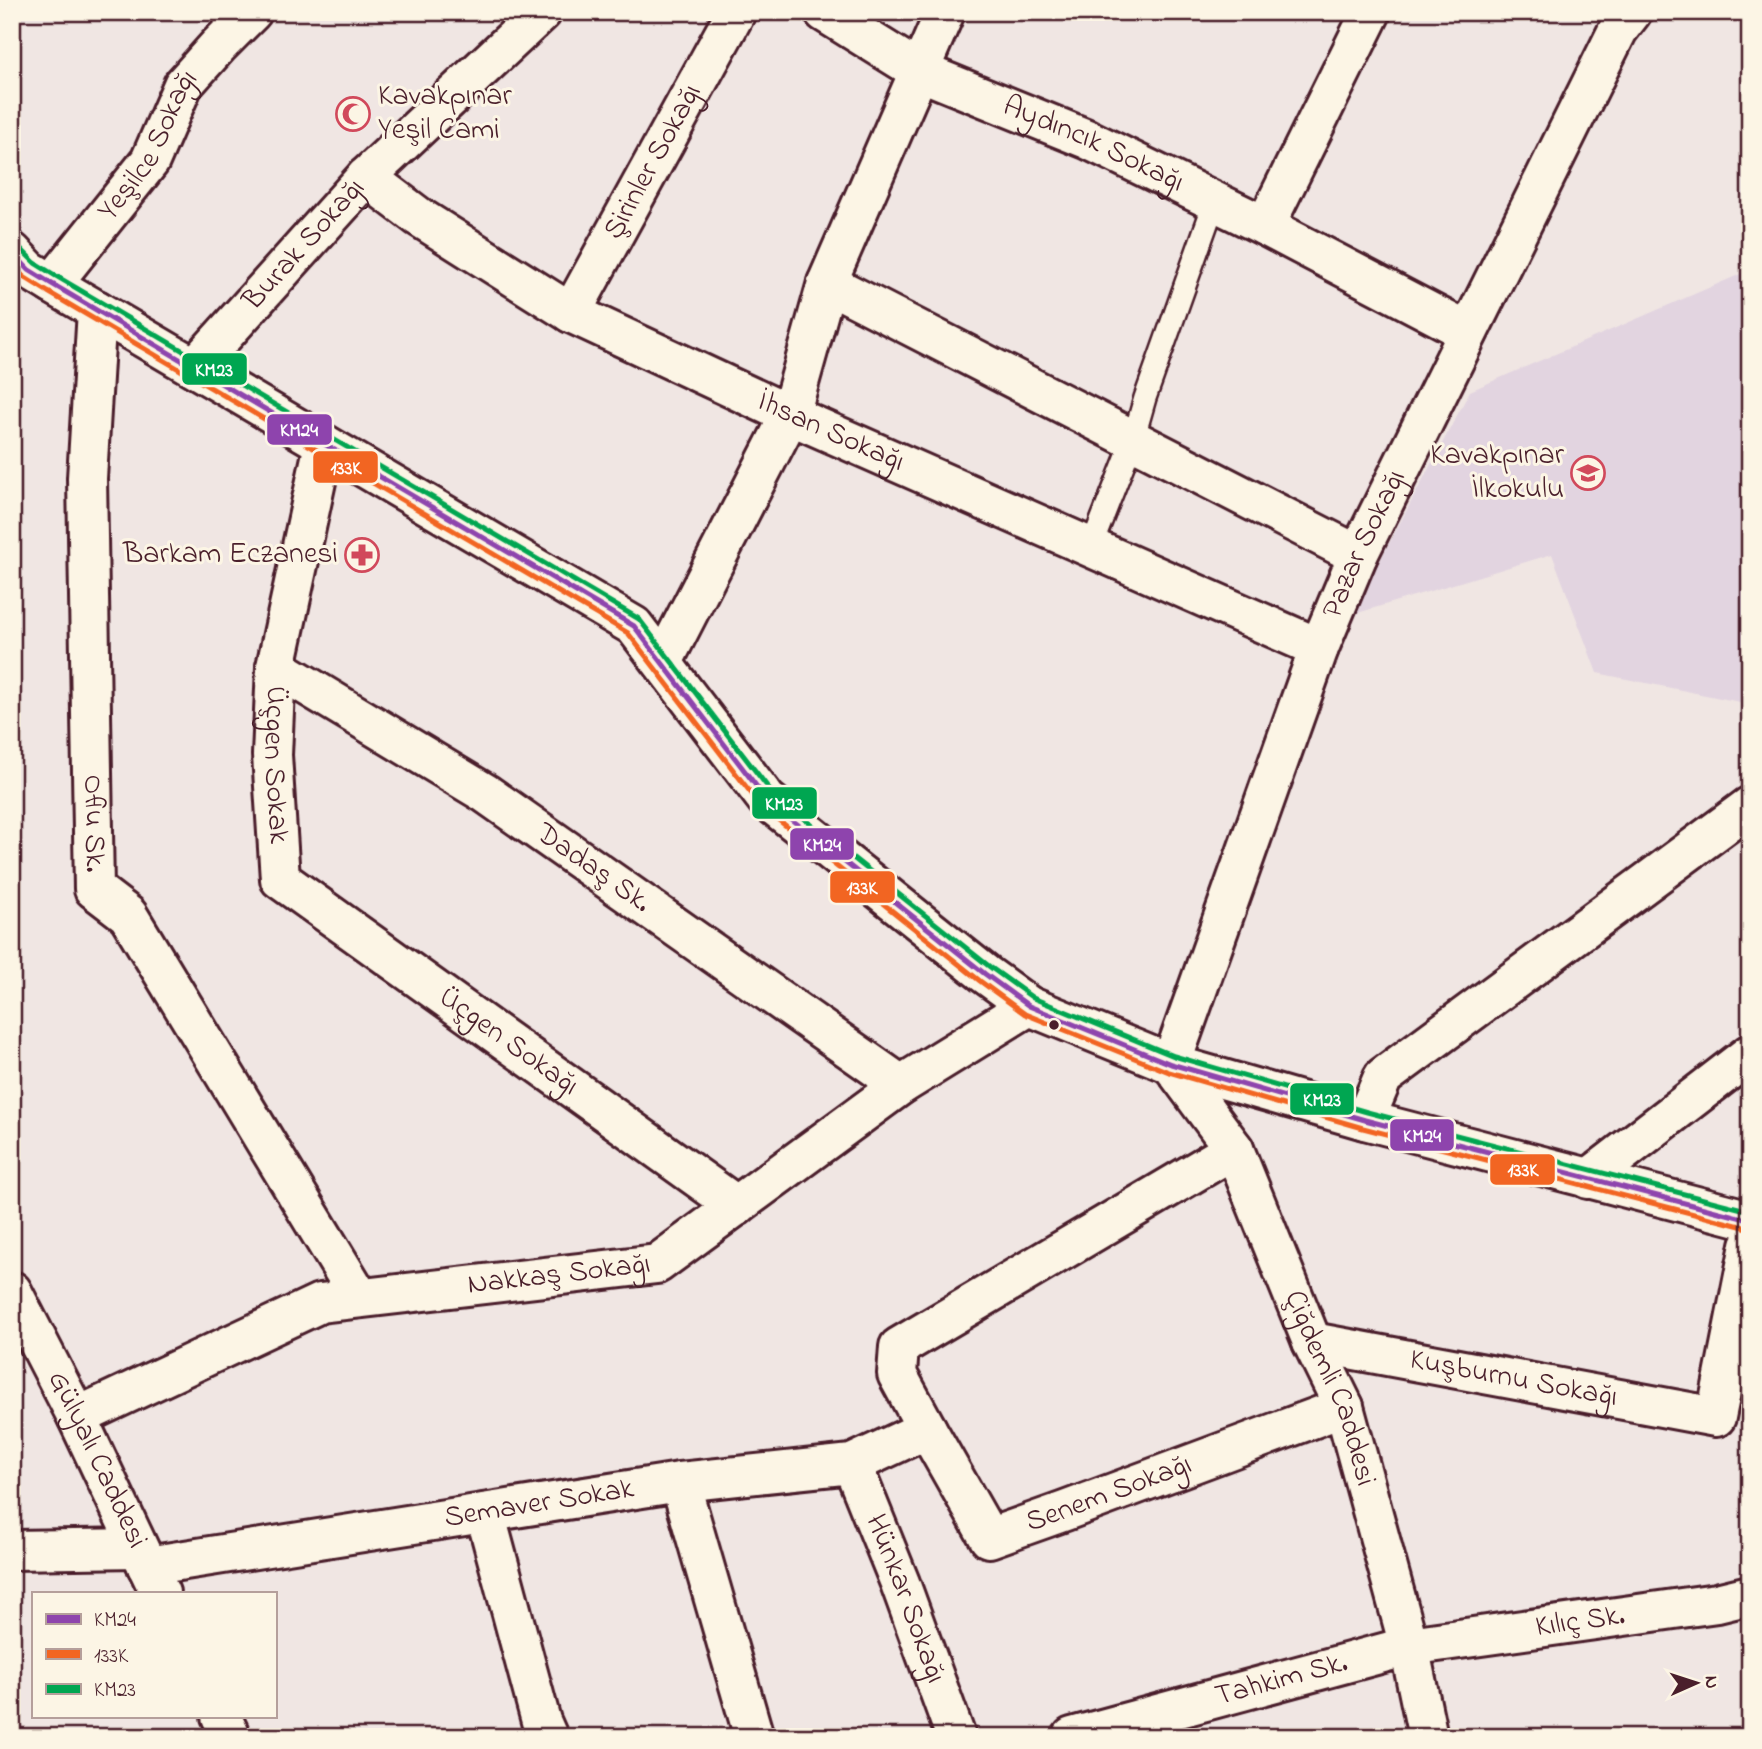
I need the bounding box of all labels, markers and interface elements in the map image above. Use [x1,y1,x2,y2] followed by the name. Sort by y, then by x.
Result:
[88,59,209,231] street label: Yeşilce Sokağı
[378,75,512,153] place label: Kavakpınar Yeşil Cami
[593,76,714,248] street label: Şirinler Sokağı
[996,85,1191,205] street label: Aydıncık Sokağı
[334,95,372,133] mosque icon: Kavakpınar Yeşil Cami
[232,169,376,322] street label: Burak Sokağı
[181,352,248,386] line badge: KM23
[195,358,233,385] text: KM23
[750,381,911,485] street label: İhsan Sokağı
[266,413,333,446] line badge: KM24
[280,418,318,445] text: KM24
[1430,434,1565,512] place label: Kavakpınar İlkokulu
[312,450,379,484] line badge: 133K
[1569,454,1607,492] school or university icon: Kavakpınar İlkokulu
[331,456,362,483] text: 133K
[1312,462,1419,625] street label: Pazar Sokağı
[122,533,338,577] place label: Barkam Eczanesi
[343,536,381,574] pharmacy icon: Barkam Eczanesi
[250,685,300,846] street label: Üçgen Sokak
[70,774,116,873] street label: Oflu Sk.
[751,786,818,820] line badge: KM23
[765,792,803,819] text: KM23
[525,812,660,925] street label: Dadaş Sk.
[789,827,855,861] line badge: KM24
[803,833,841,860] text: KM24
[829,870,896,904] line badge: 133K
[847,876,878,903] text: 133K
[429,977,588,1108] street label: Üçgen Sokağı
[1047,1018,1061,1032] unlabelled marker
[1289,1082,1355,1116] line badge: KM23
[1303,1088,1341,1115] text: KM23
[1389,1118,1455,1152] line badge: KM24
[1403,1124,1441,1151] text: KM24
[1489,1153,1556,1186] line badge: 133K
[1508,1158,1539,1185] text: 133K
[465,1243,653,1308] street label: Nakkaş Sokağı
[1271,1284,1387,1491] street label: Çiğdemli Caddesi
[1406,1339,1621,1420] street label: Kuşburnu Sokağı
[35,1363,158,1556] street label: Gülyalı Caddesi
[1020,1444,1198,1545] street label: Senem Sokağı
[441,1467,638,1541] street label: Semaver Sokak
[853,1508,957,1690] street label: Hünkar Sokağı
[32,1592,276,1718] legend
[1533,1594,1628,1650] street label: Kılıç Sk.
[94,1606,136,1636] text: KM24
[94,1642,129,1672] text: 133K
[1210,1642,1353,1719] street label: Tahkim Sk.
[1660,1648,1730,1718] north arrow
[1697,1675,1724,1690] text: N
[94,1676,136,1706] text: KM23

